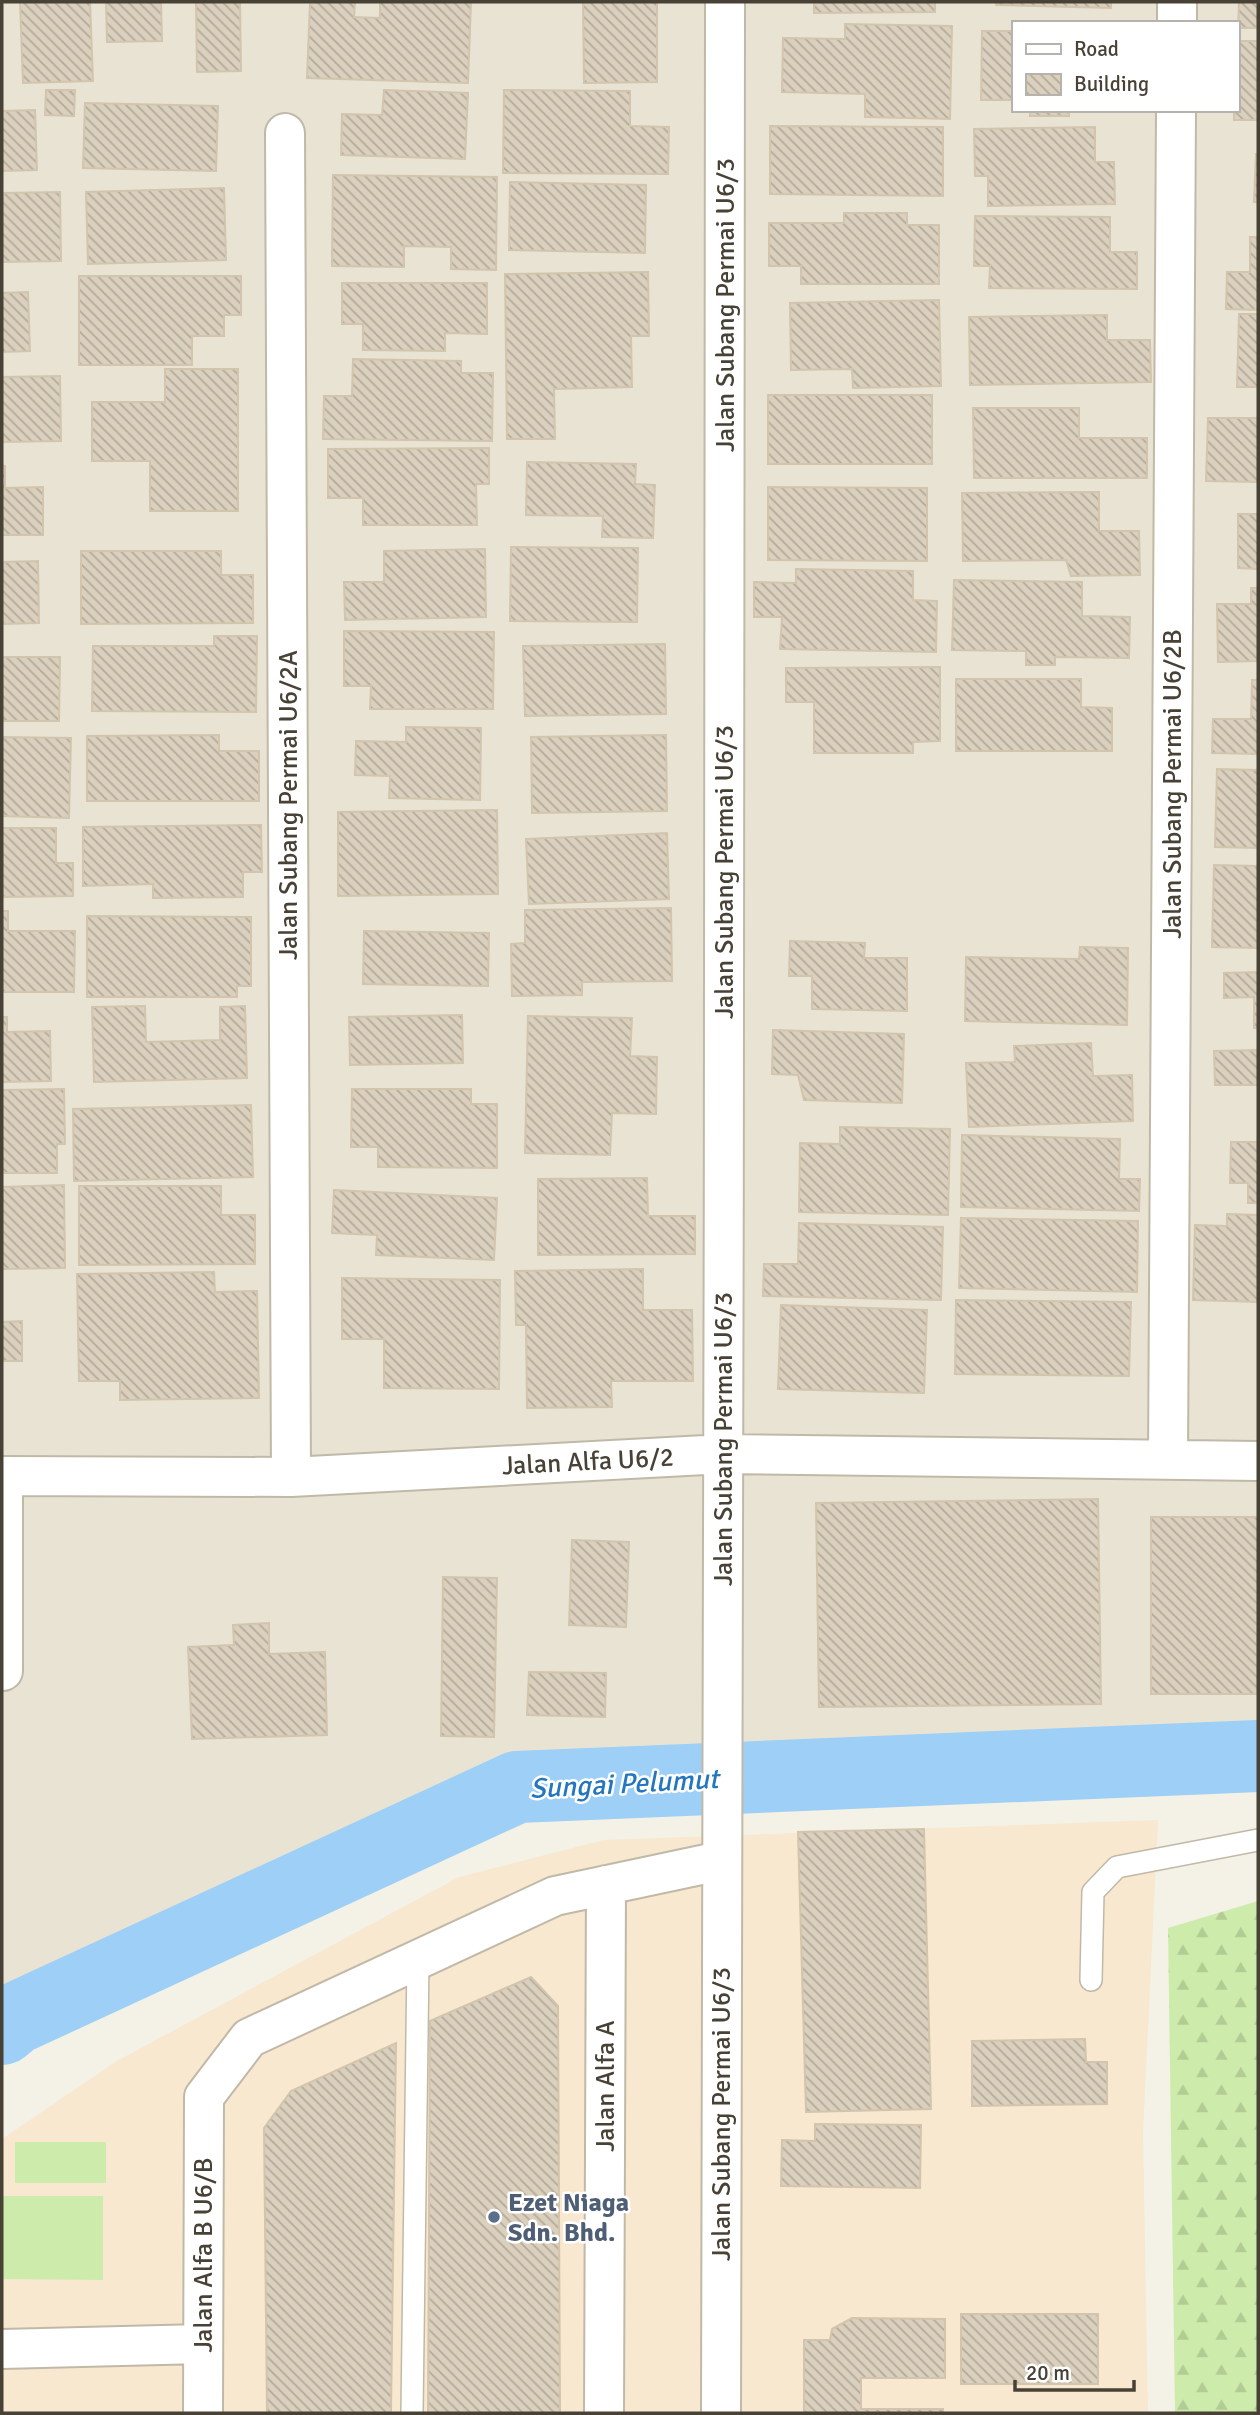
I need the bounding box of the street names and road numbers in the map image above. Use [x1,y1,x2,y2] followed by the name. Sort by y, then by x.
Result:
[710,158,742,452] street label: Jalan Subang Permai U6/3
[1157,629,1189,939] street label: Jalan Subang Permai U6/2B
[273,650,305,960] street label: Jalan Subang Permai U6/2A
[709,725,741,1019] street label: Jalan Subang Permai U6/3
[708,1292,740,1586] street label: Jalan Subang Permai U6/3
[501,1442,675,1482] street label: Jalan Alfa U6/2
[706,1967,738,2261] street label: Jalan Subang Permai U6/3
[590,2020,622,2152] street label: Jalan Alfa A
[188,2157,220,2353] street label: Jalan Alfa B U6/B

